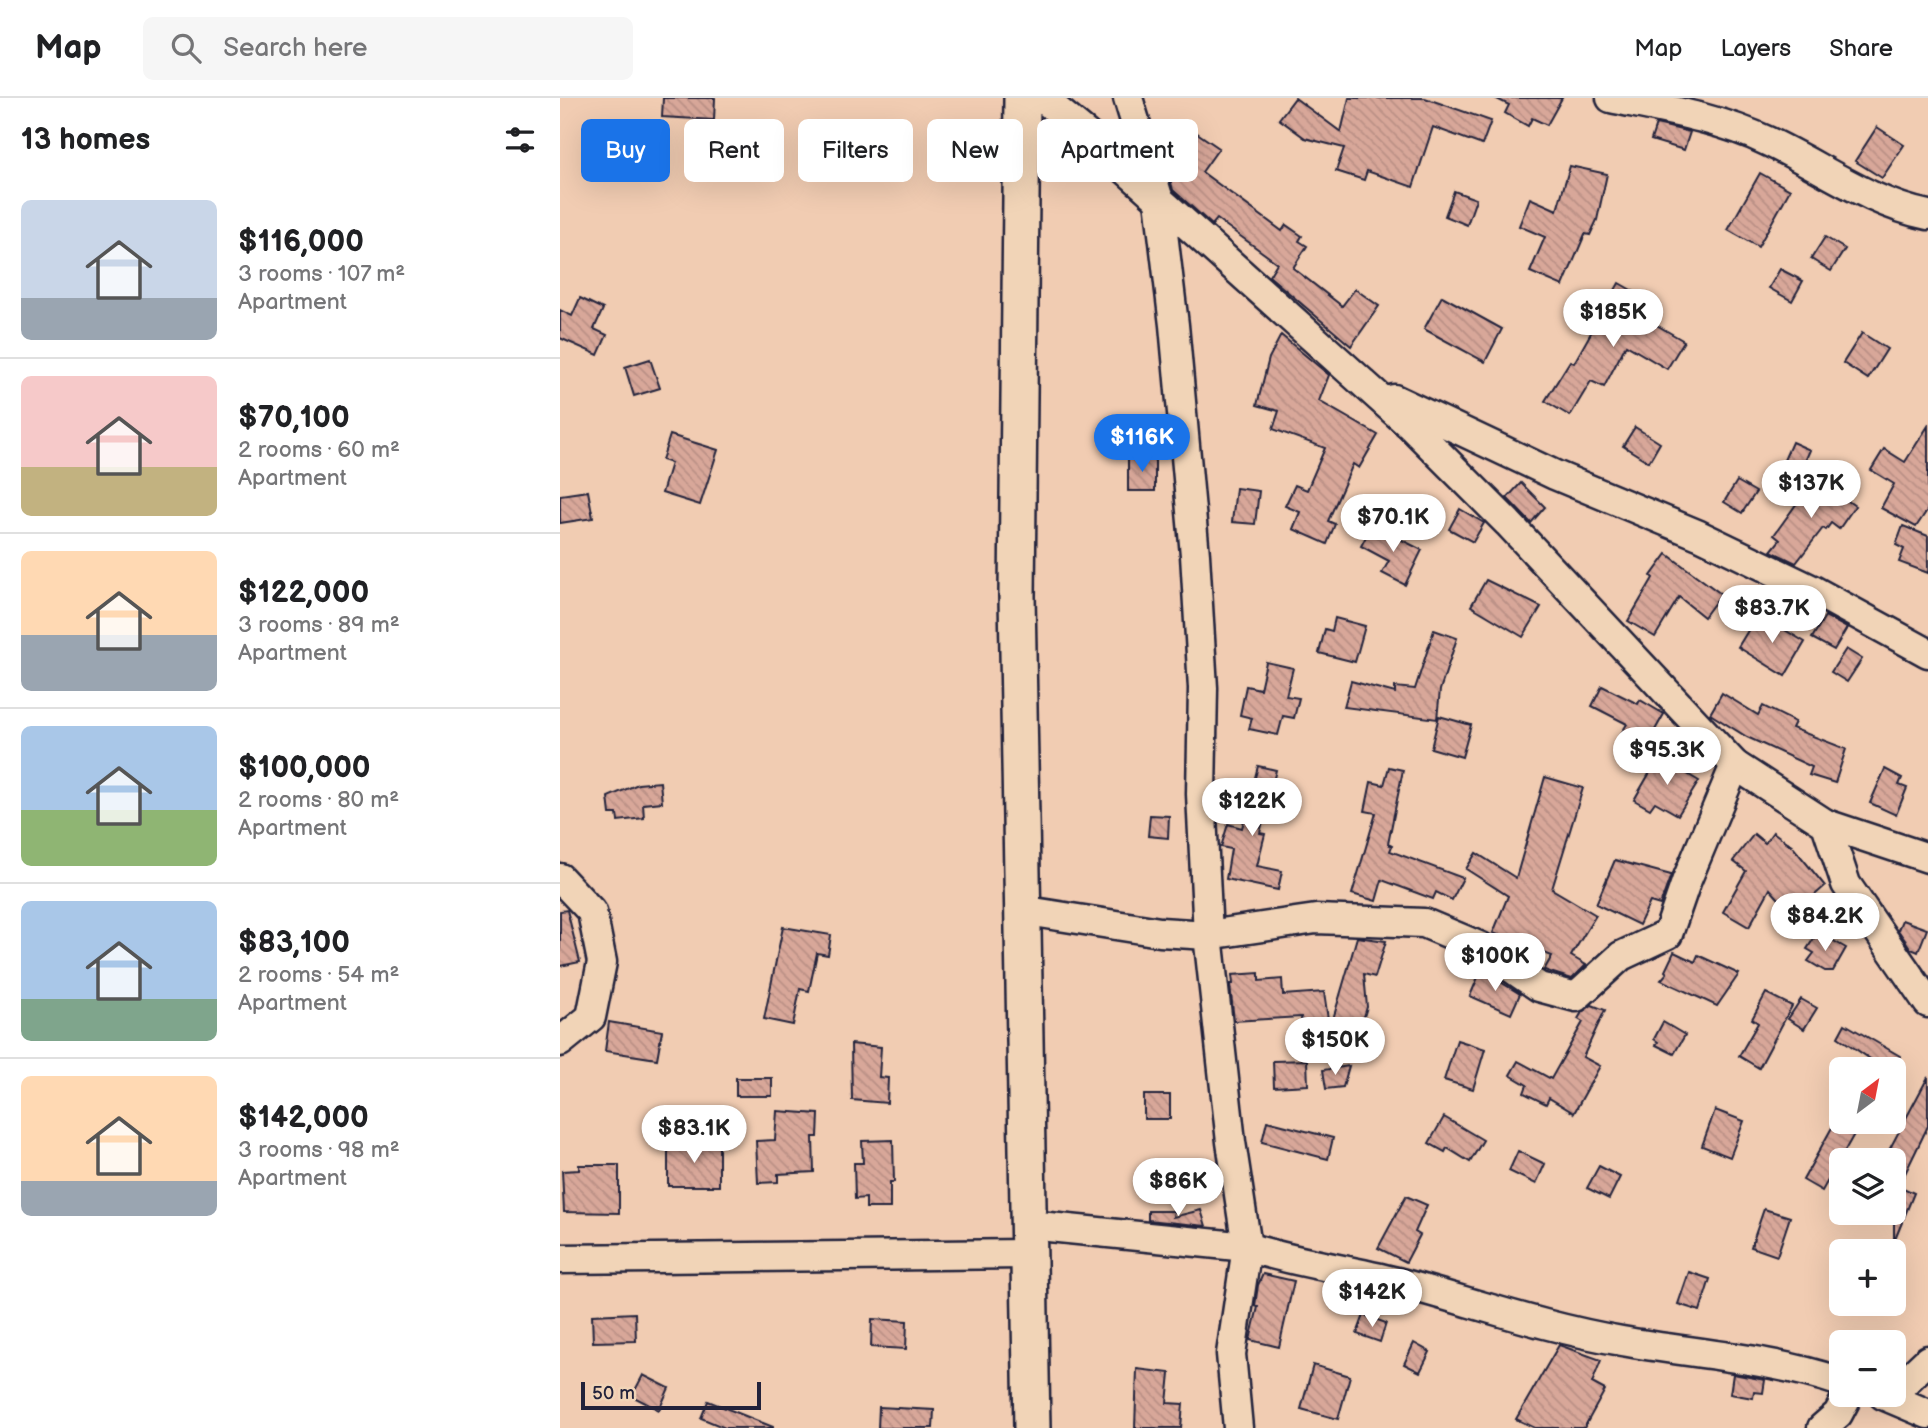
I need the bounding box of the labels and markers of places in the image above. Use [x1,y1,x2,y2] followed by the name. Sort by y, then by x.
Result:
[1564,289,1662,349] pin: $185K
[1093,414,1191,474] pin: $116K
[1762,460,1860,520] pin: $137K
[1336,494,1450,554] pin: $70.1K
[1715,586,1829,645] pin: $83.7K
[1610,728,1724,787] pin: $95.3K
[1203,778,1301,838] pin: $122K
[1768,894,1882,953] pin: $84.2K
[1446,934,1544,993] pin: $100K
[1286,1018,1384,1077] pin: $150K
[637,1105,751,1165] pin: $83.1K
[1137,1158,1219,1218] pin: $86K
[1323,1270,1421,1329] pin: $142K

